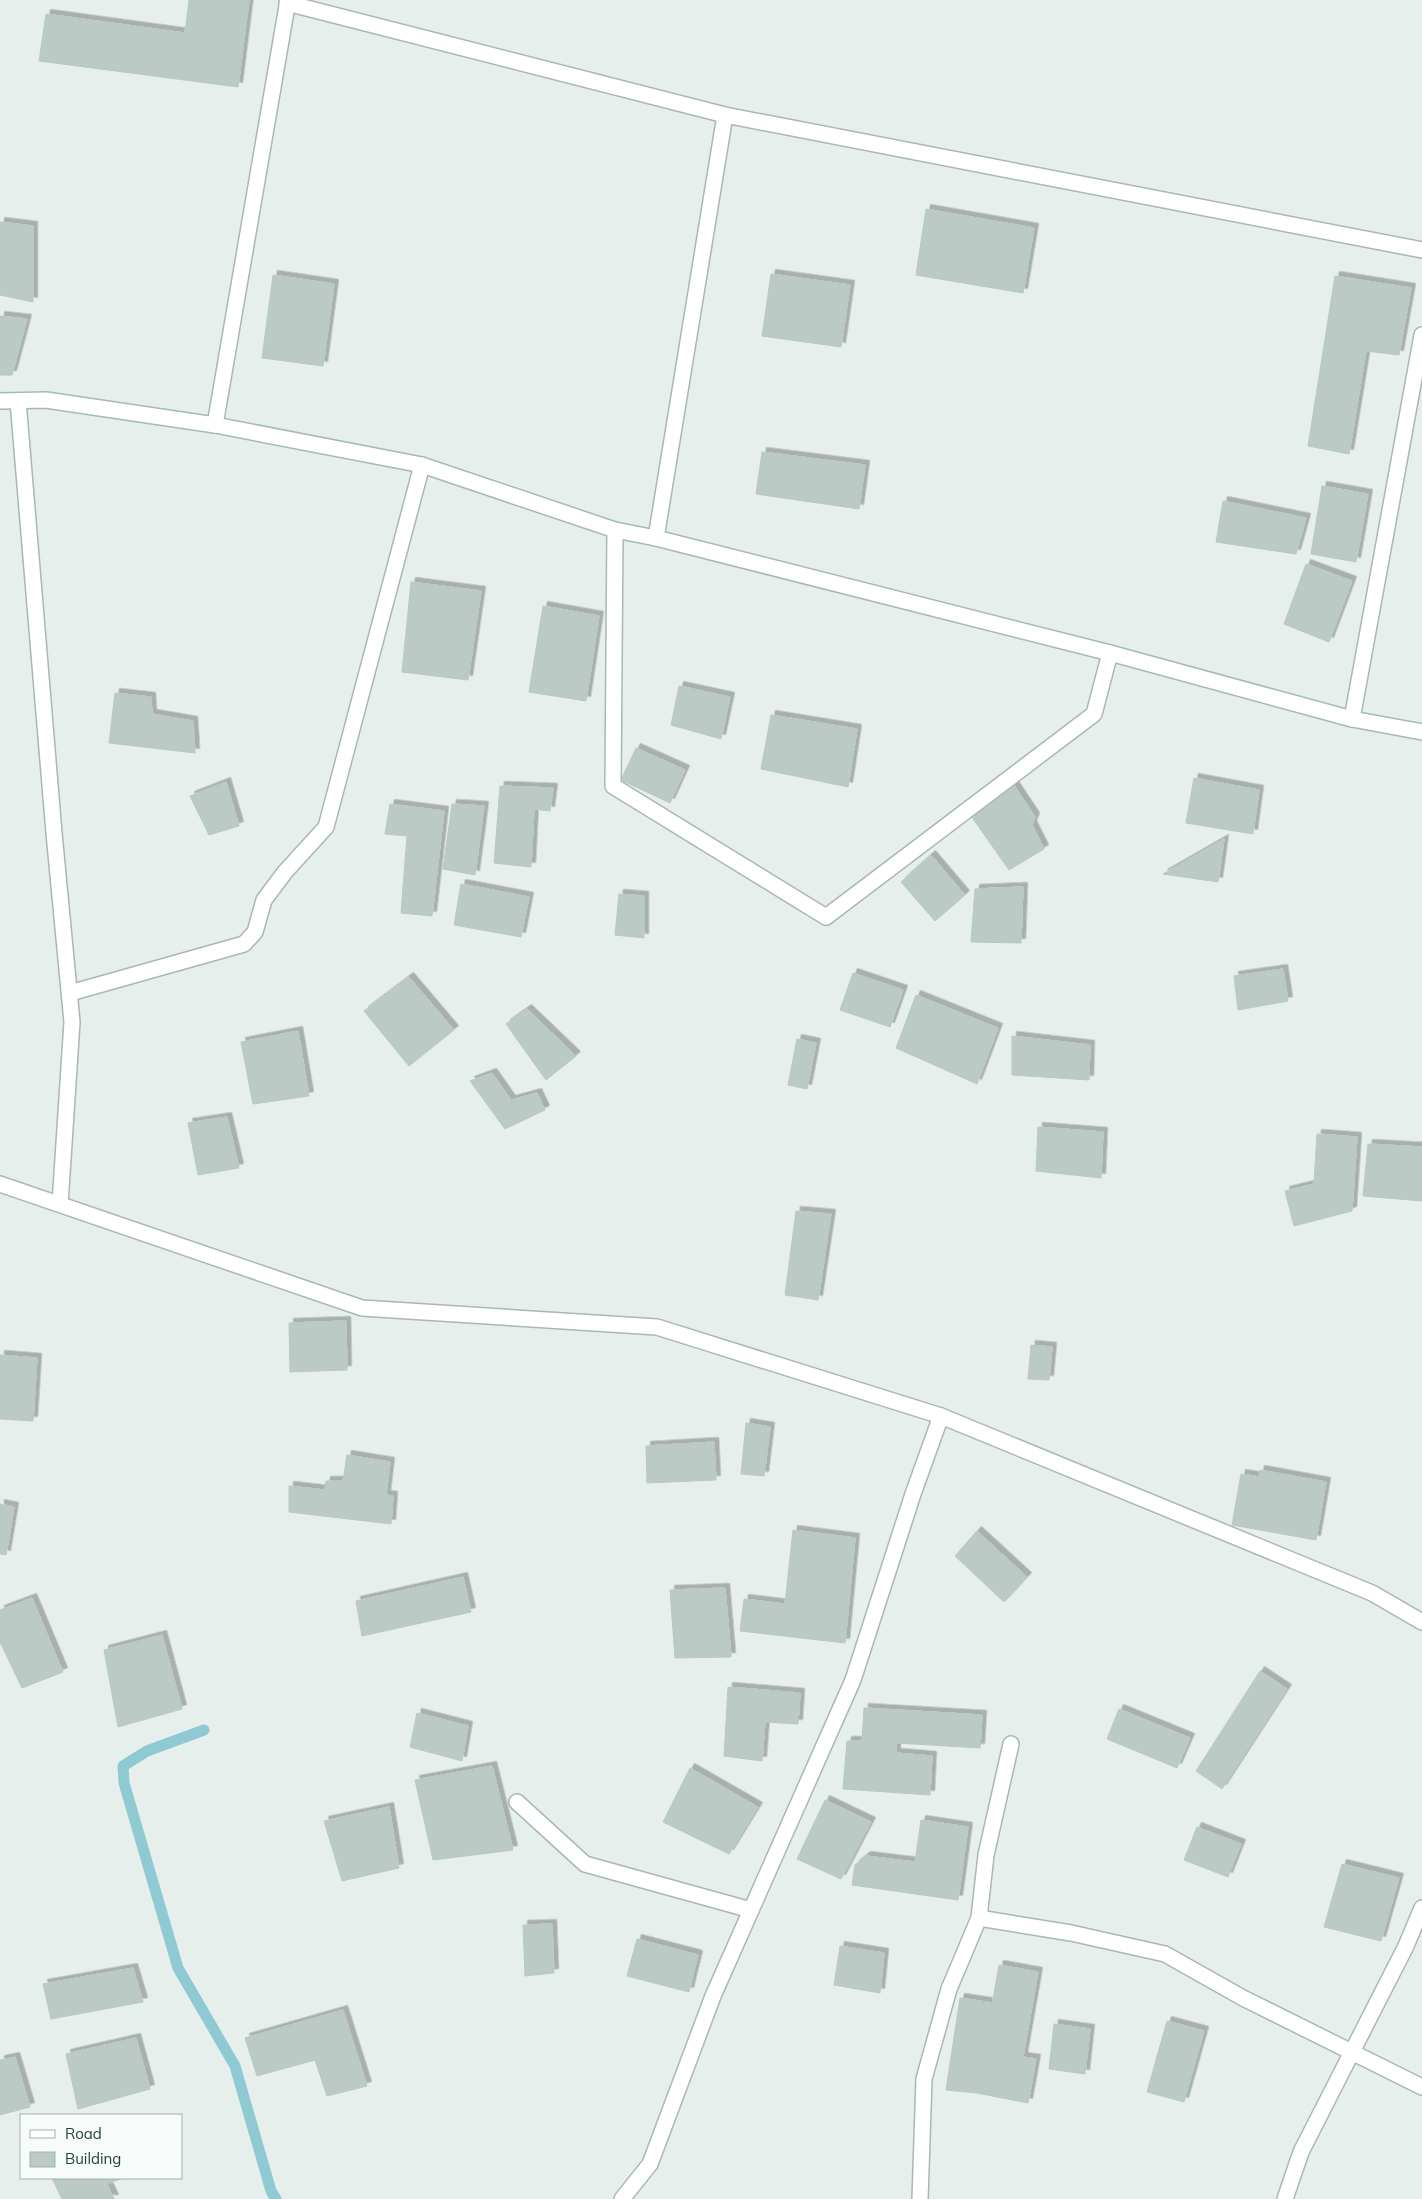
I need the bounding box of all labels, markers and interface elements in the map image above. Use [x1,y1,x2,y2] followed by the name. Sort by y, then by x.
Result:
[20,2114,182,2179] legend
[65,2124,102,2143] text: Road
[65,2149,121,2168] text: Building

